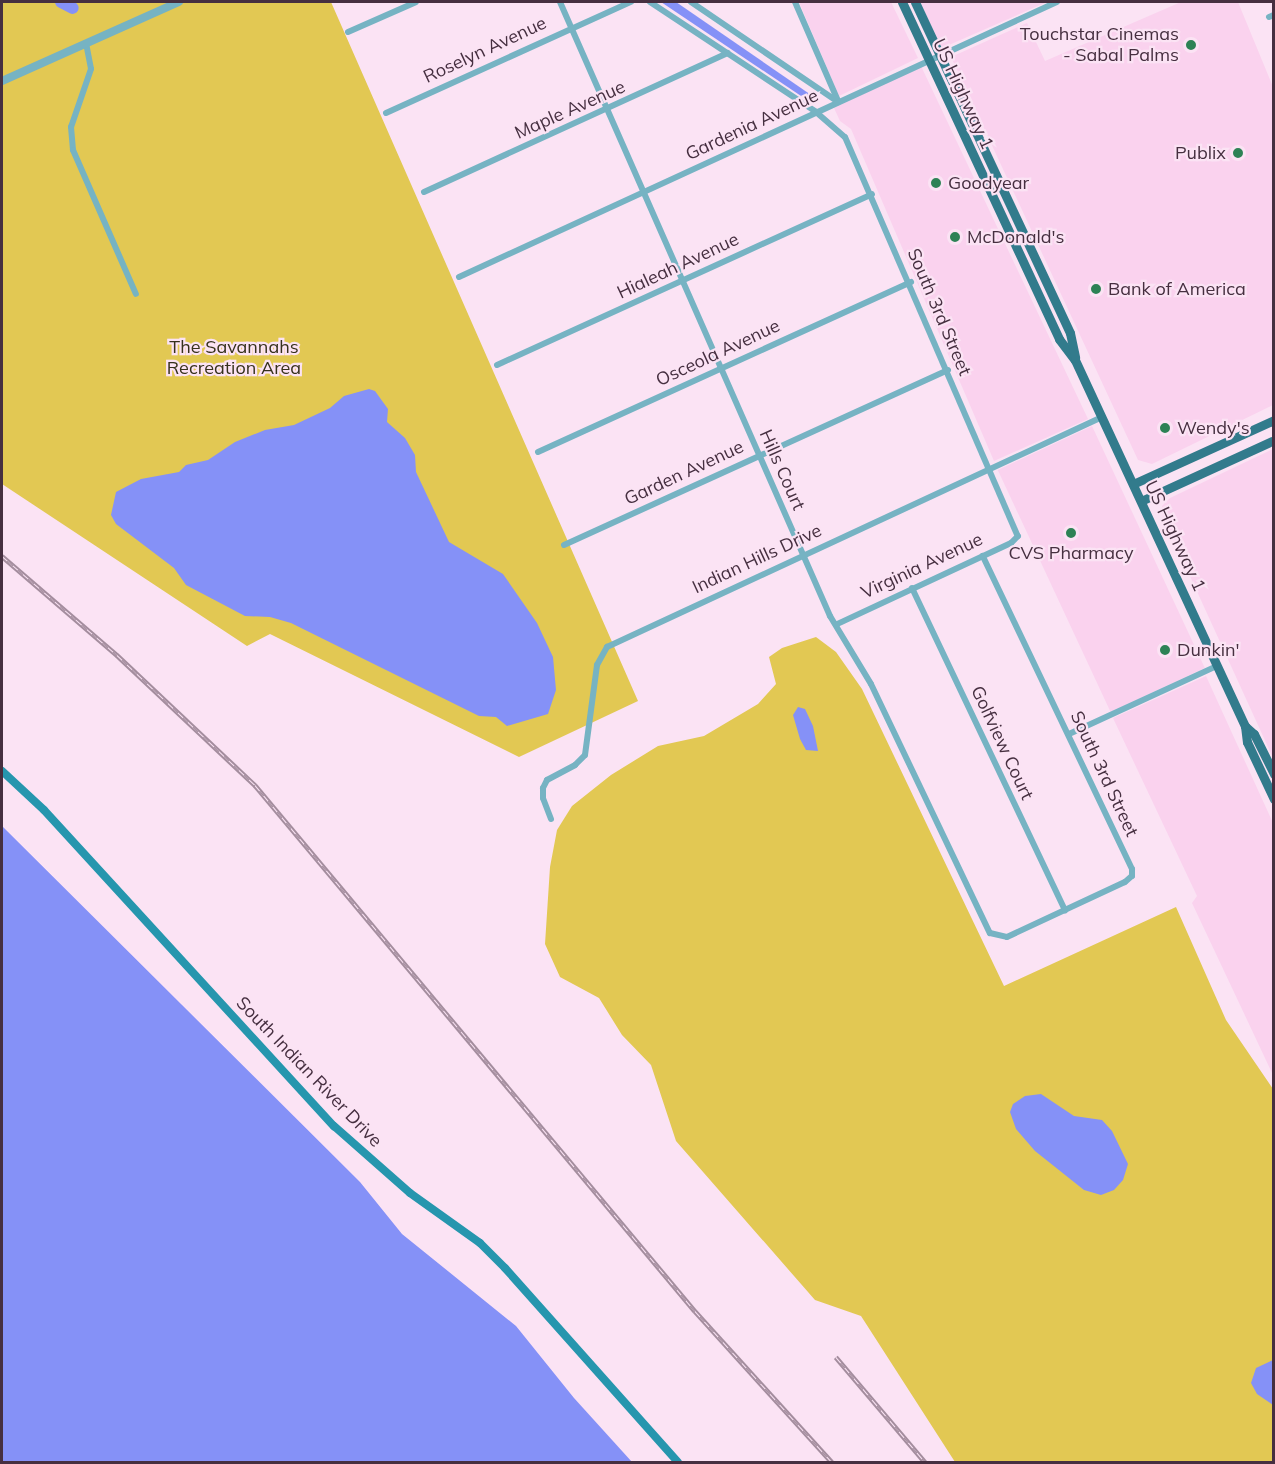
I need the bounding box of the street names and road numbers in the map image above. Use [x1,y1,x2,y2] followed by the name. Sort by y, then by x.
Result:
[420,12,550,88] street label: Roselyn Avenue
[928,35,998,153] street label: US Highway 1
[511,76,629,144] street label: Maple Avenue
[682,85,822,165] street label: Gardenia Avenue
[614,228,742,304] street label: Hialeah Avenue
[903,245,975,379] street label: South 3rd Street
[653,315,783,391] street label: Osceola Avenue
[755,426,809,514] street label: Hills Court
[621,436,747,510] street label: Garden Avenue
[1140,477,1210,595] street label: US Highway 1
[689,520,825,598] street label: Indian Hills Drive
[858,528,986,604] street label: Virginia Avenue
[966,683,1038,803] street label: Golfview Court
[1065,708,1143,840] street label: South 3rd Street
[232,992,386,1152] street label: South Indian River Drive

